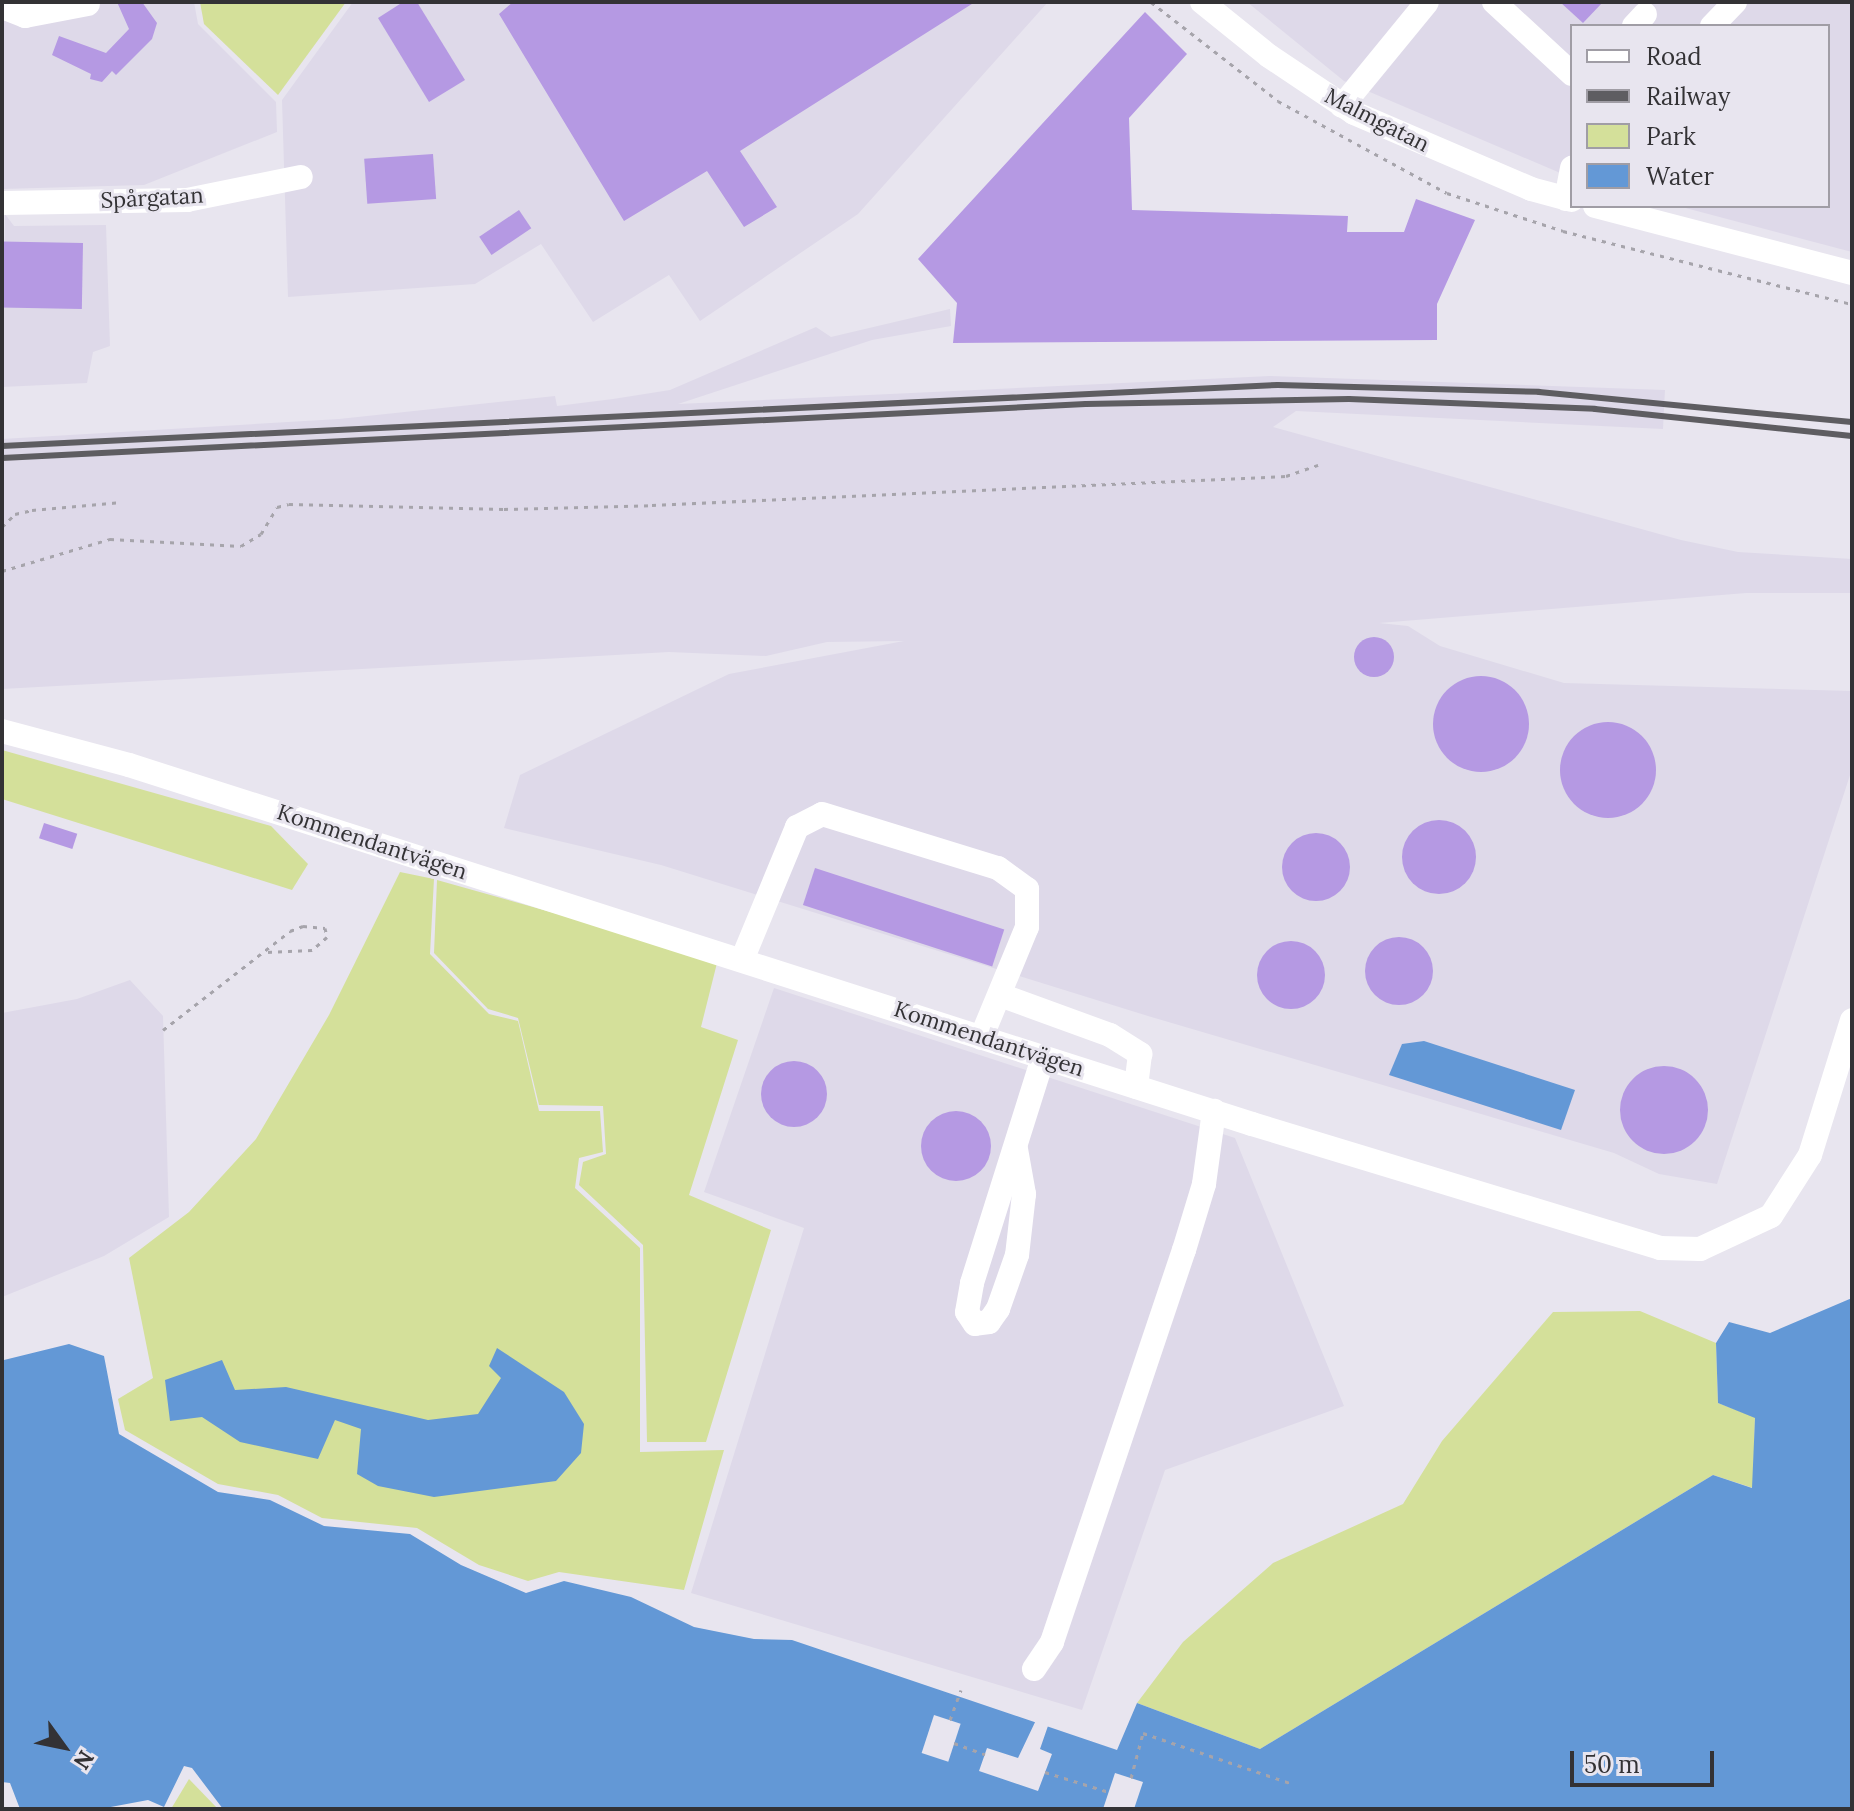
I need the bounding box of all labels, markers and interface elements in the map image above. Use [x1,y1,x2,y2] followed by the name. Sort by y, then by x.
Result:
[1570,24,1830,208] legend
[1646,41,1702,72] text: Road
[1646,81,1730,112] text: Railway
[1320,82,1434,158] street label: Malmgatan
[1646,121,1696,152] text: Park
[1646,161,1714,192] text: Water
[100,182,204,214] street label: Spårgatan
[274,799,470,885] street label: Kommendantvägen
[891,996,1087,1082] street label: Kommendantvägen
[24,1707,104,1787] north arrow
[1574,1735,1718,1785] scale bar
[68,1745,101,1775] text: N
[1584,1749,1640,1780] text: 50 m

